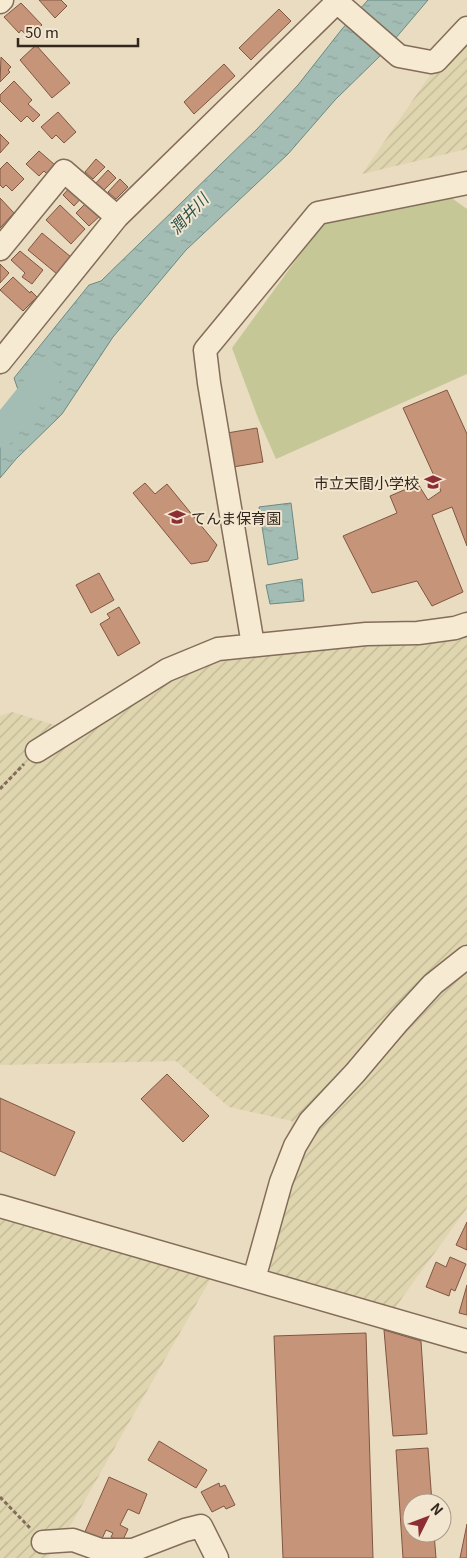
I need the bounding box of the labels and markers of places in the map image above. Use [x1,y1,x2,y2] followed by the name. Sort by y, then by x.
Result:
[314,472,419,493] place label: 市立天間小学校
[423,472,443,492] school or university icon: 市立天間小学校
[167,507,187,527] school or university icon: てんま保育園
[191,507,281,528] place label: てんま保育園

